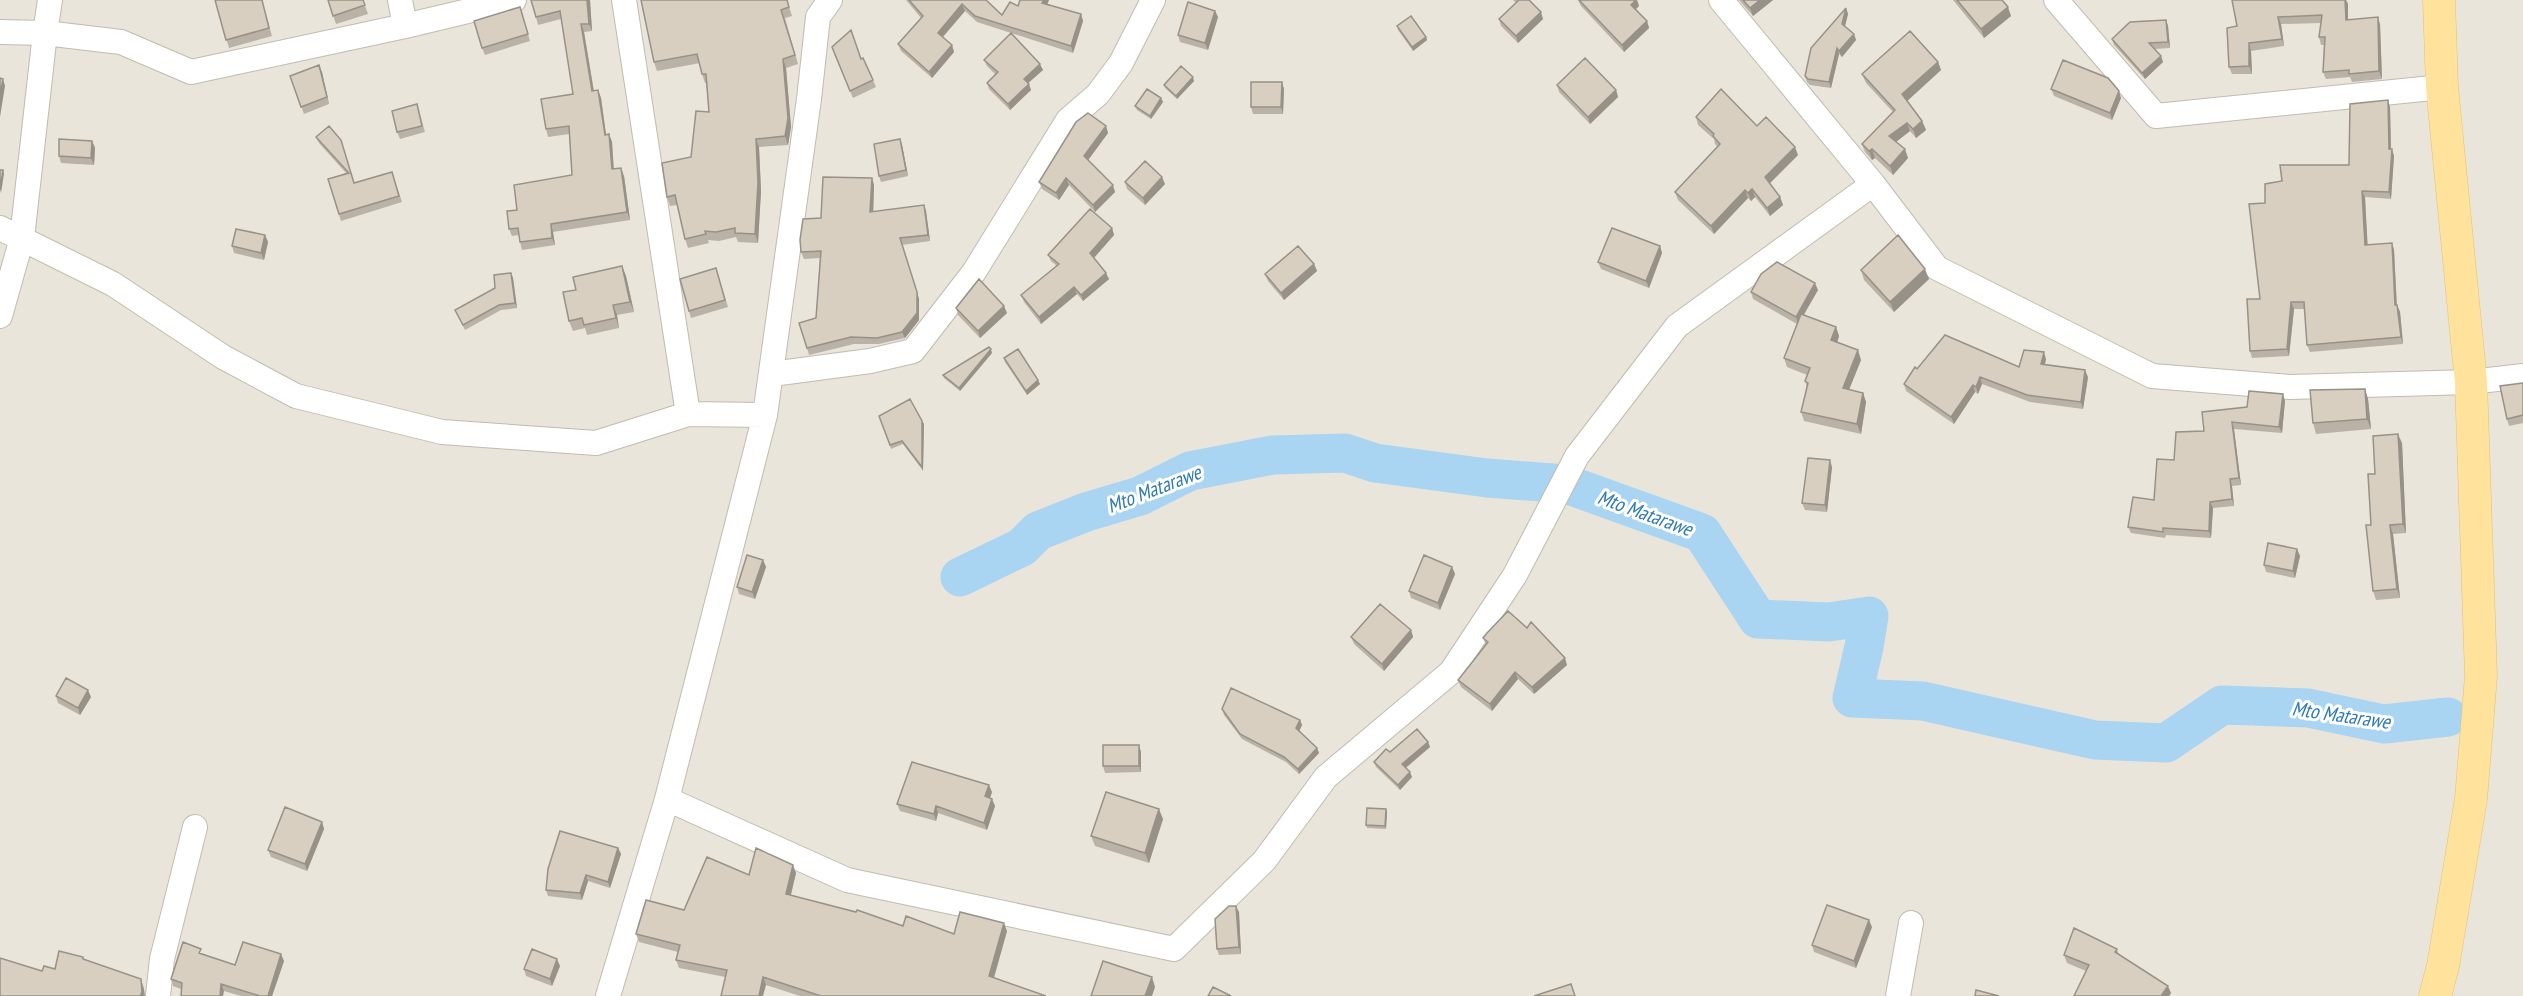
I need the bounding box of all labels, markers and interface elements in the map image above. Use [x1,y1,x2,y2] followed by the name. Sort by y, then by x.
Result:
[1103,459,1206,519] water label: Mto Matarawe
[1594,484,1697,543] water label: Mto Matarawe
[2290,695,2393,735] water label: Mto Matarawe

